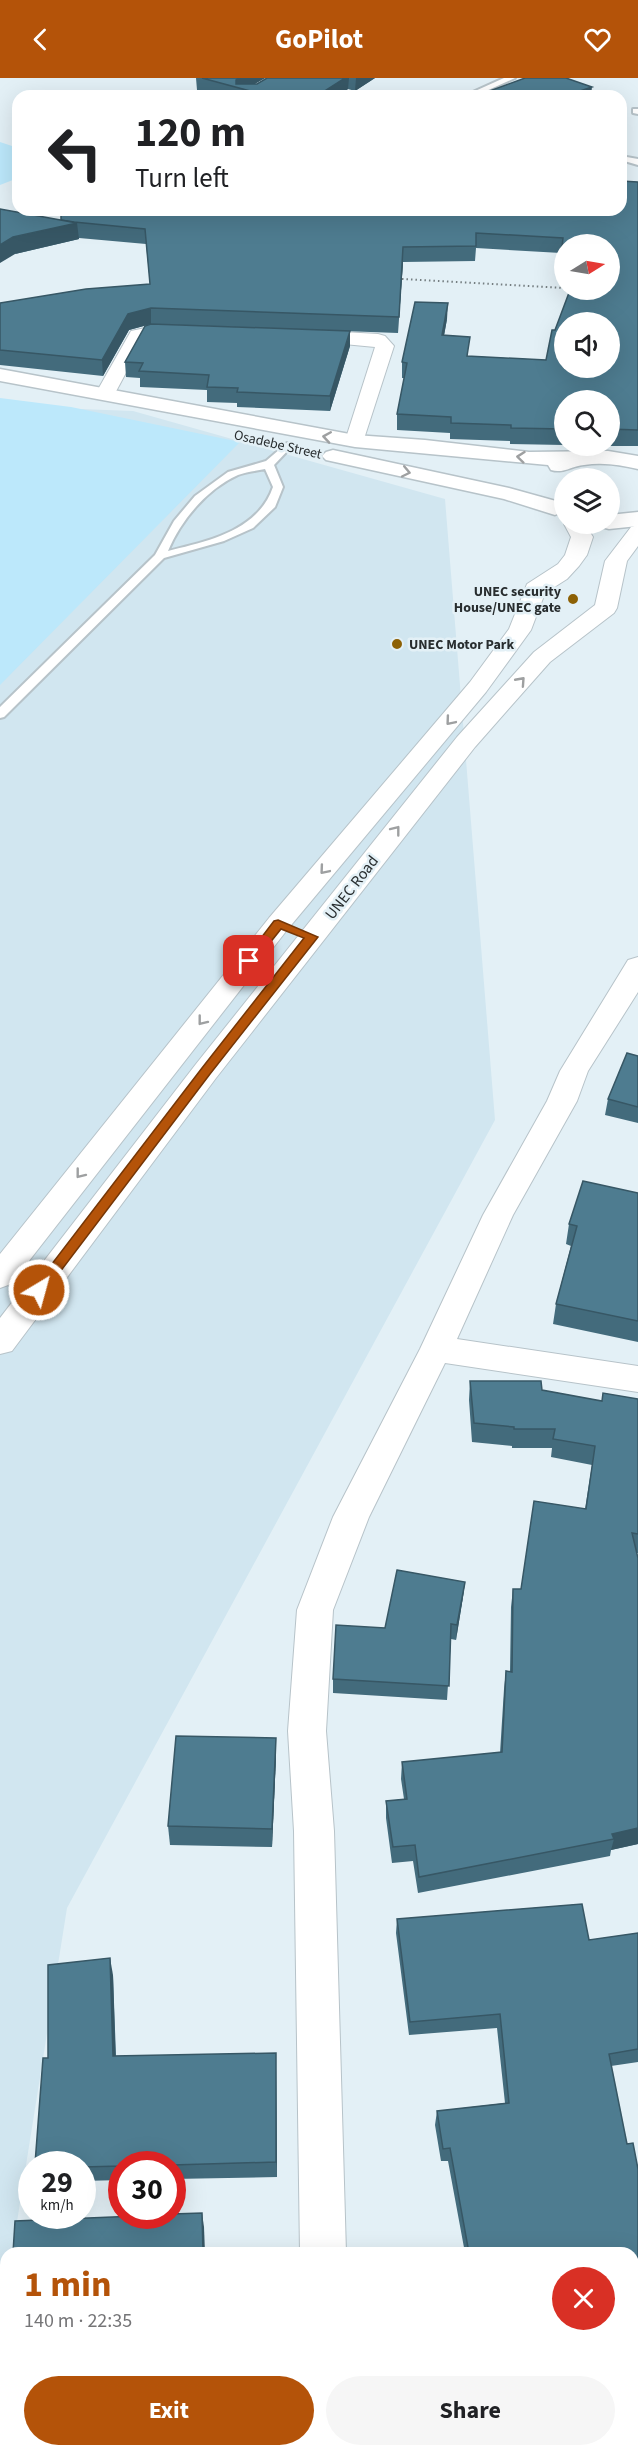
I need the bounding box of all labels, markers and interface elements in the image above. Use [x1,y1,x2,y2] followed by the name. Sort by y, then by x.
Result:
[275,20,363,59] text: GoPilot
[24,23,57,56] icon: back
[581,23,614,56] icon: heart
[135,103,246,163] text: 120 m
[36,114,114,192] icon: left
[135,159,229,198] text: Turn left
[554,234,620,300] north arrow
[554,234,620,534] map controls
[554,312,620,378] button: sound
[554,390,620,456] button: search
[232,425,324,465] street label: Osadebe Street
[323,431,332,443] one-way arrow
[516,451,526,464] one-way arrow
[401,465,411,478] one-way arrow
[554,468,620,534] button: layers
[454,582,562,618] place label: UNEC security House/UNEC gate
[566,592,580,606] marker: UNEC security House/UNEC gate
[409,635,514,655] place label: UNEC Motor Park
[390,637,404,651] marker: UNEC Motor Park
[514,677,525,688] one-way arrow
[446,714,457,725] one-way arrow
[388,826,399,837] one-way arrow
[320,851,384,924] street label: UNEC Road
[320,863,331,874] one-way arrow
[223,935,274,986] pin
[232,944,265,977] icon: arrive
[198,1014,209,1025] one-way arrow
[77,1167,88,1178] one-way arrow
[7,1258,71,1322] position arrow
[108,2151,186,2229] speed limit sign: 30
[41,2161,73,2204] text: 29
[40,2195,74,2216] text: km/h
[24,2259,112,2310] text: 1 min
[552,2267,615,2330] button: close
[24,2307,132,2335] text: 140 m · 22:35
[24,2376,314,2445] button: Exit
[326,2376,615,2445] button: Share

